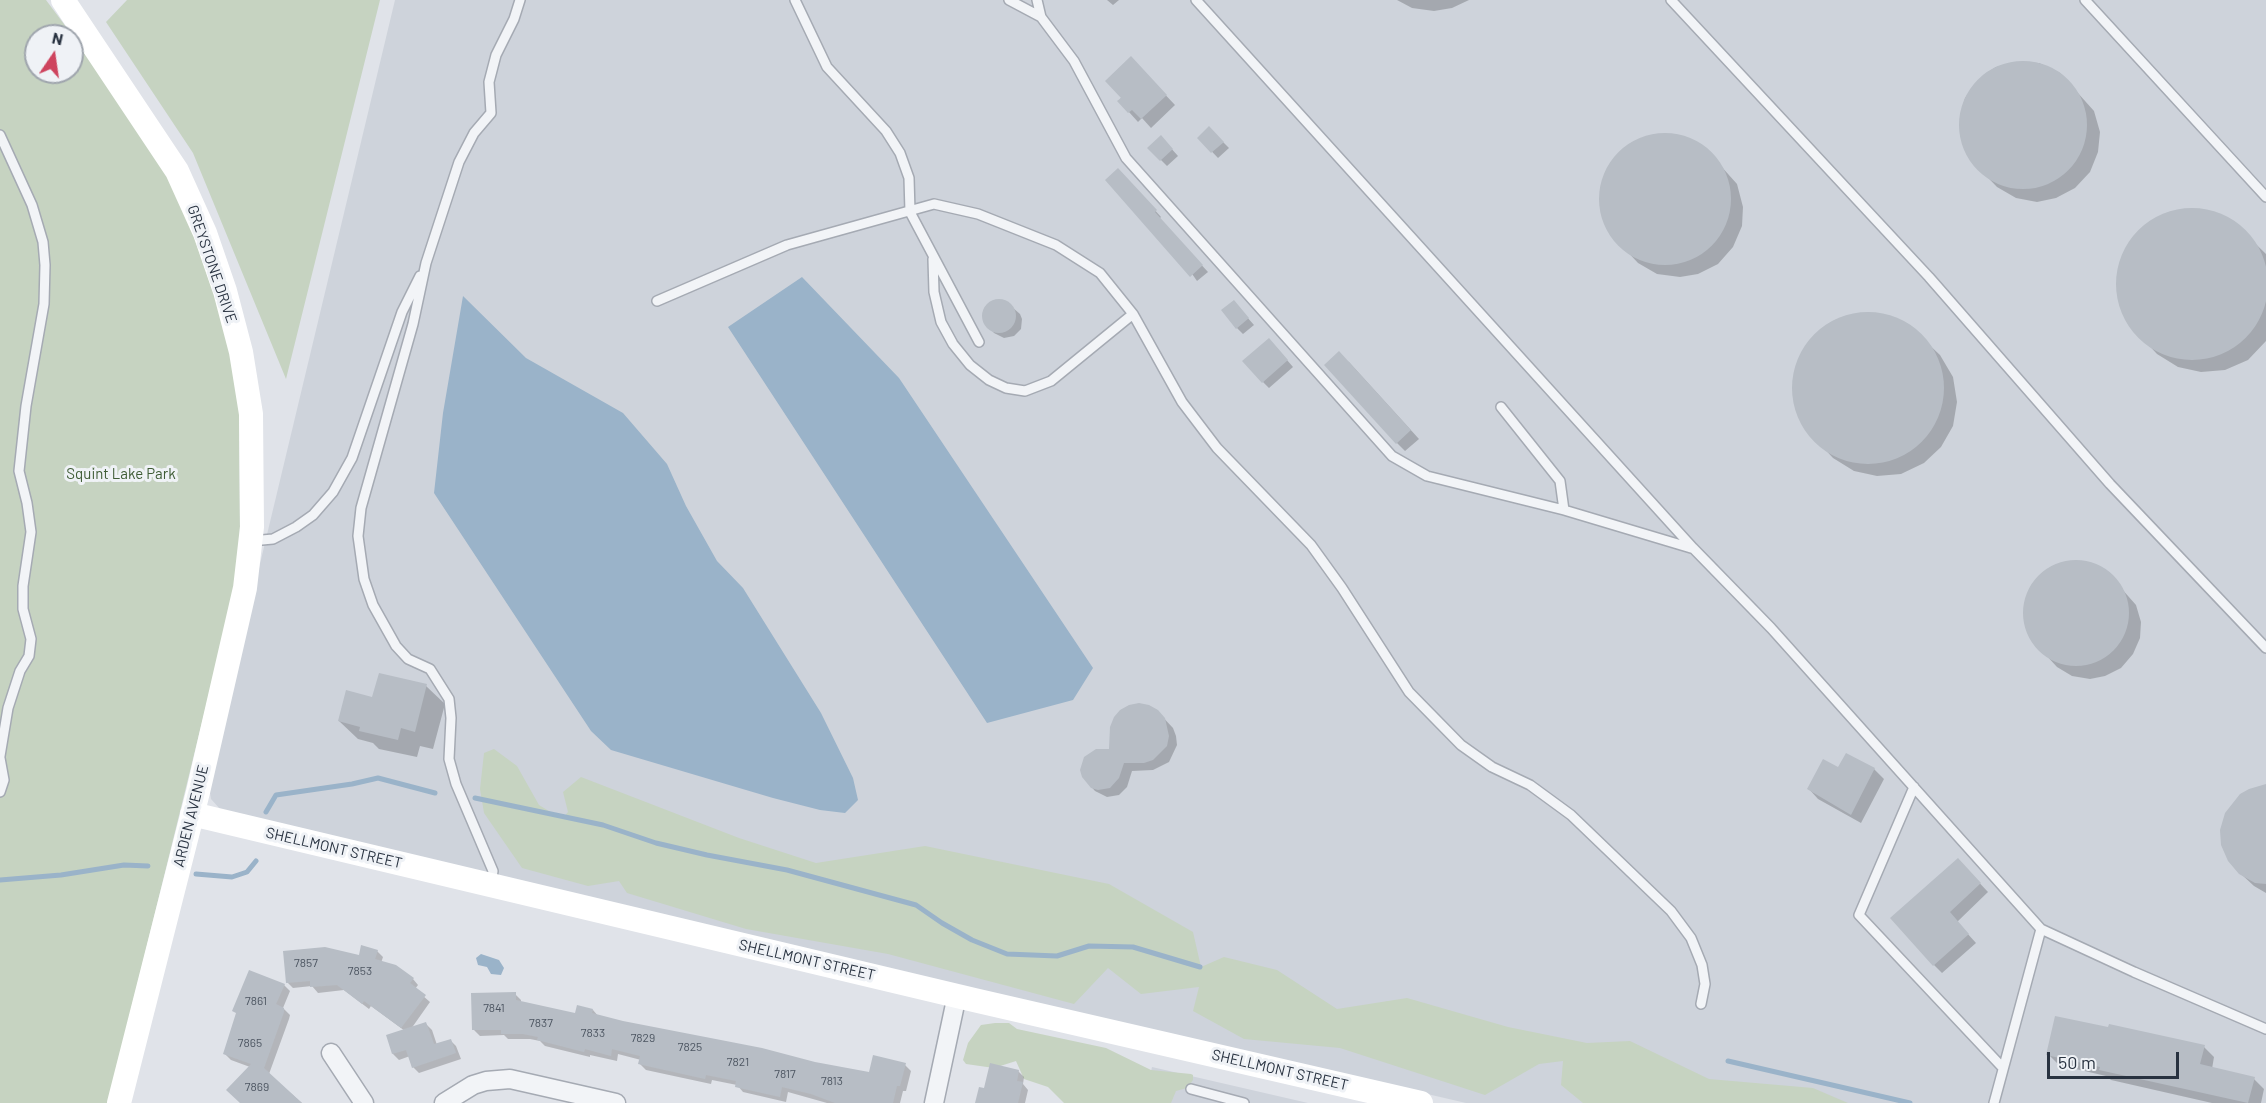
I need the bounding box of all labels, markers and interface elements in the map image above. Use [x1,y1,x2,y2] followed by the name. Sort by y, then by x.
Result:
[24,24,84,84] north arrow
[50,27,65,48] text: N
[183,203,241,325] street label: GREYSTONE DRIVE
[66,465,176,483] park label: Squint Lake Park
[170,763,212,869] street label: ARDEN AVENUE
[264,824,404,872] street label: SHELLMONT STREET
[737,936,877,984] street label: SHELLMONT STREET
[294,956,318,970] house number: 7857
[348,964,372,978] house number: 7853
[245,994,267,1008] house number: 7861
[483,1001,505,1015] house number: 7841
[529,1016,553,1030] house number: 7837
[581,1026,605,1040] house number: 7833
[631,1031,655,1045] house number: 7829
[238,1036,262,1050] house number: 7865
[678,1040,702,1054] house number: 7825
[2050,1040,2182,1078] scale bar
[1210,1046,1350,1094] street label: SHELLMONT STREET
[2058,1051,2096,1073] text: 50 m
[727,1055,749,1069] house number: 7821
[774,1067,796,1081] house number: 7817
[821,1074,843,1088] house number: 7813
[245,1080,269,1094] house number: 7869

